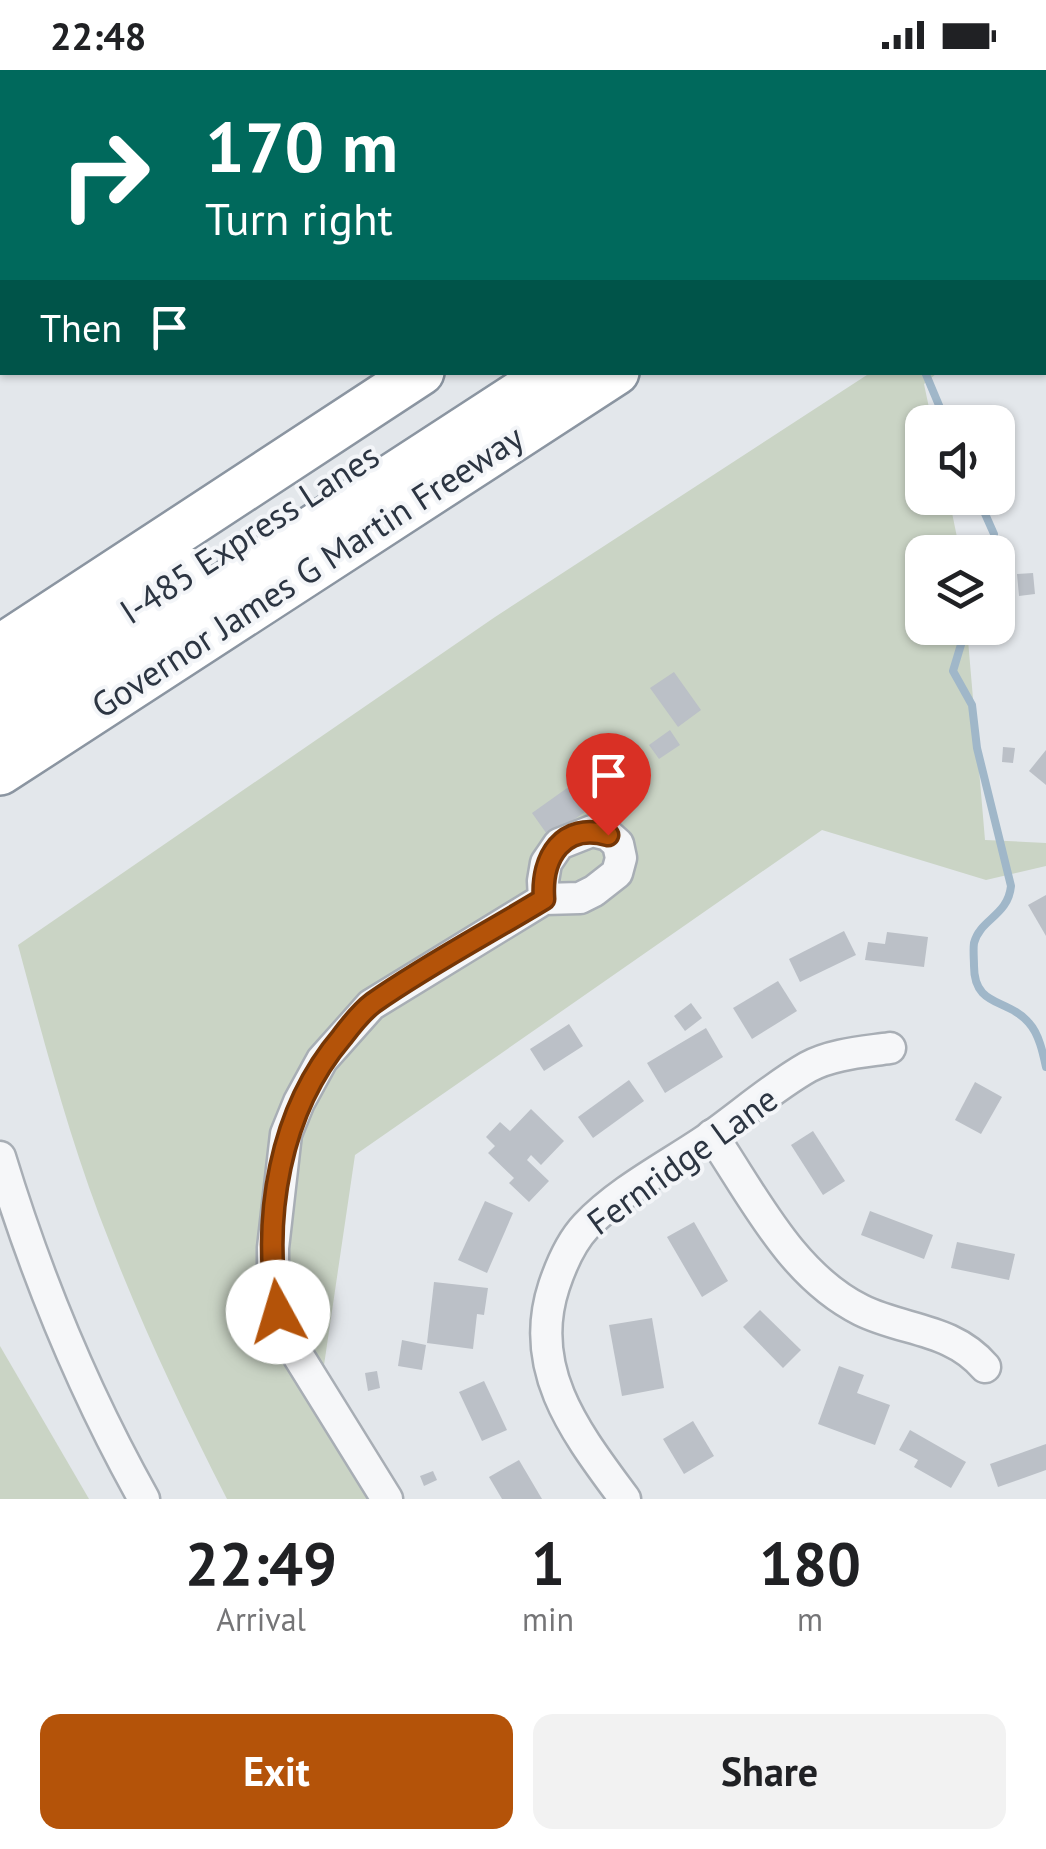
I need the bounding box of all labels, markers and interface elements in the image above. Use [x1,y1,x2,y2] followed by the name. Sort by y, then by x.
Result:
[50,11,146,60] text: 22:48
[205,101,398,191] text: 170 m
[40,110,170,240] icon: right
[205,189,393,247] text: Turn right
[142,300,197,355] icon: arrive
[40,303,122,352] text: Then
[905,405,1015,645] map controls
[905,405,1015,515] button: sound
[82,414,532,728] street label: Governor James G Martin Freeway
[111,432,387,634] street label: I-485 Express Lanes
[905,535,1015,645] button: layers
[566,733,651,836] pin
[581,748,636,803] icon: arrive
[578,1075,786,1245] street label: Fernridge Lane
[226,1260,330,1364] position arrow
[185,1524,337,1602] text: 22:49
[531,1524,565,1602] text: 1
[759,1524,861,1602] text: 180
[216,1598,306,1640] text: Arrival
[522,1598,574,1640] text: min
[797,1598,823,1640] text: m
[40,1714,513,1829] button: Exit
[533,1714,1006,1829] button: Share

